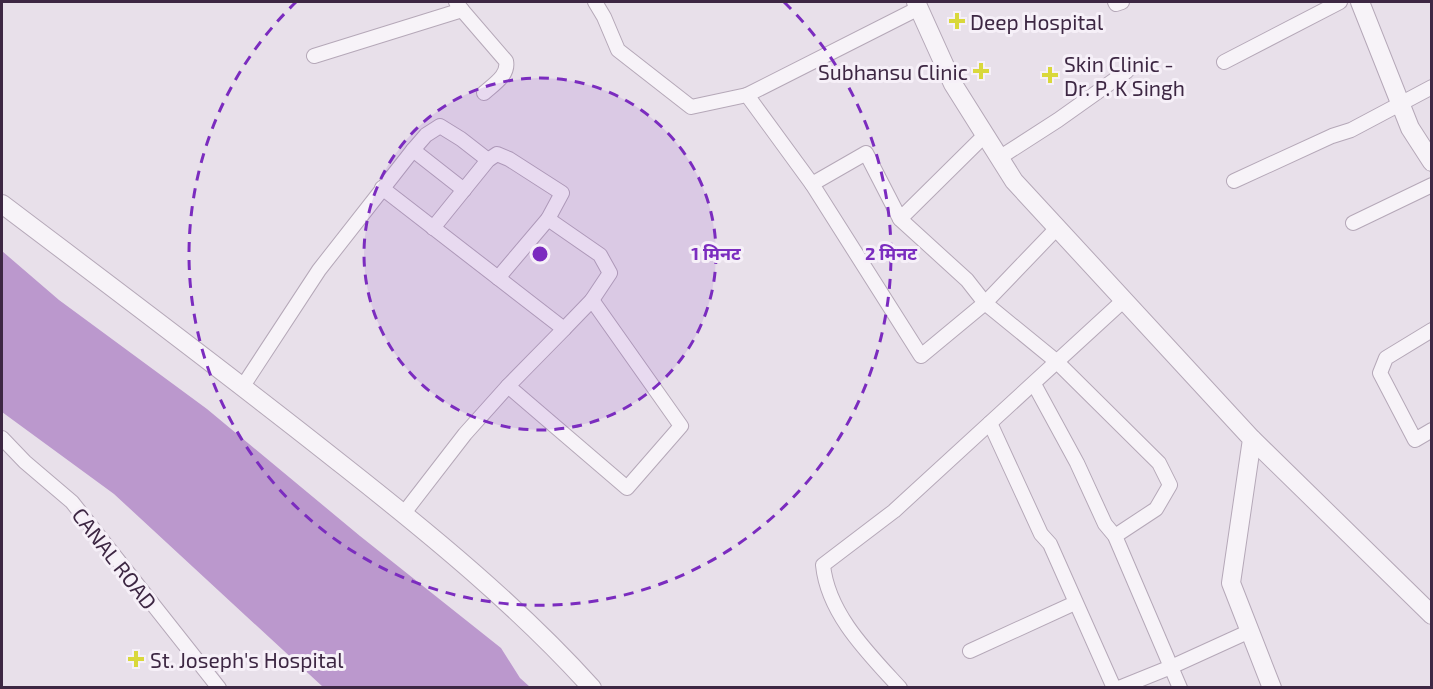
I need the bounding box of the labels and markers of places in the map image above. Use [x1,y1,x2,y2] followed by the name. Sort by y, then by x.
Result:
[970,9,1104,34] place label: Deep Hospital
[948,12,966,30] marker: Deep Hospital
[1064,51,1185,100] place label: Skin Clinic - Dr. P. K Singh
[818,59,968,84] place label: Subhansu Clinic
[972,62,990,80] marker: Subhansu Clinic
[1041,66,1059,84] marker: Skin Clinic - Dr. P. K Singh
[530,244,550,264] centre of rings
[150,647,344,672] place label: St. Joseph's Hospital
[127,650,145,668] marker: St. Joseph's Hospital

